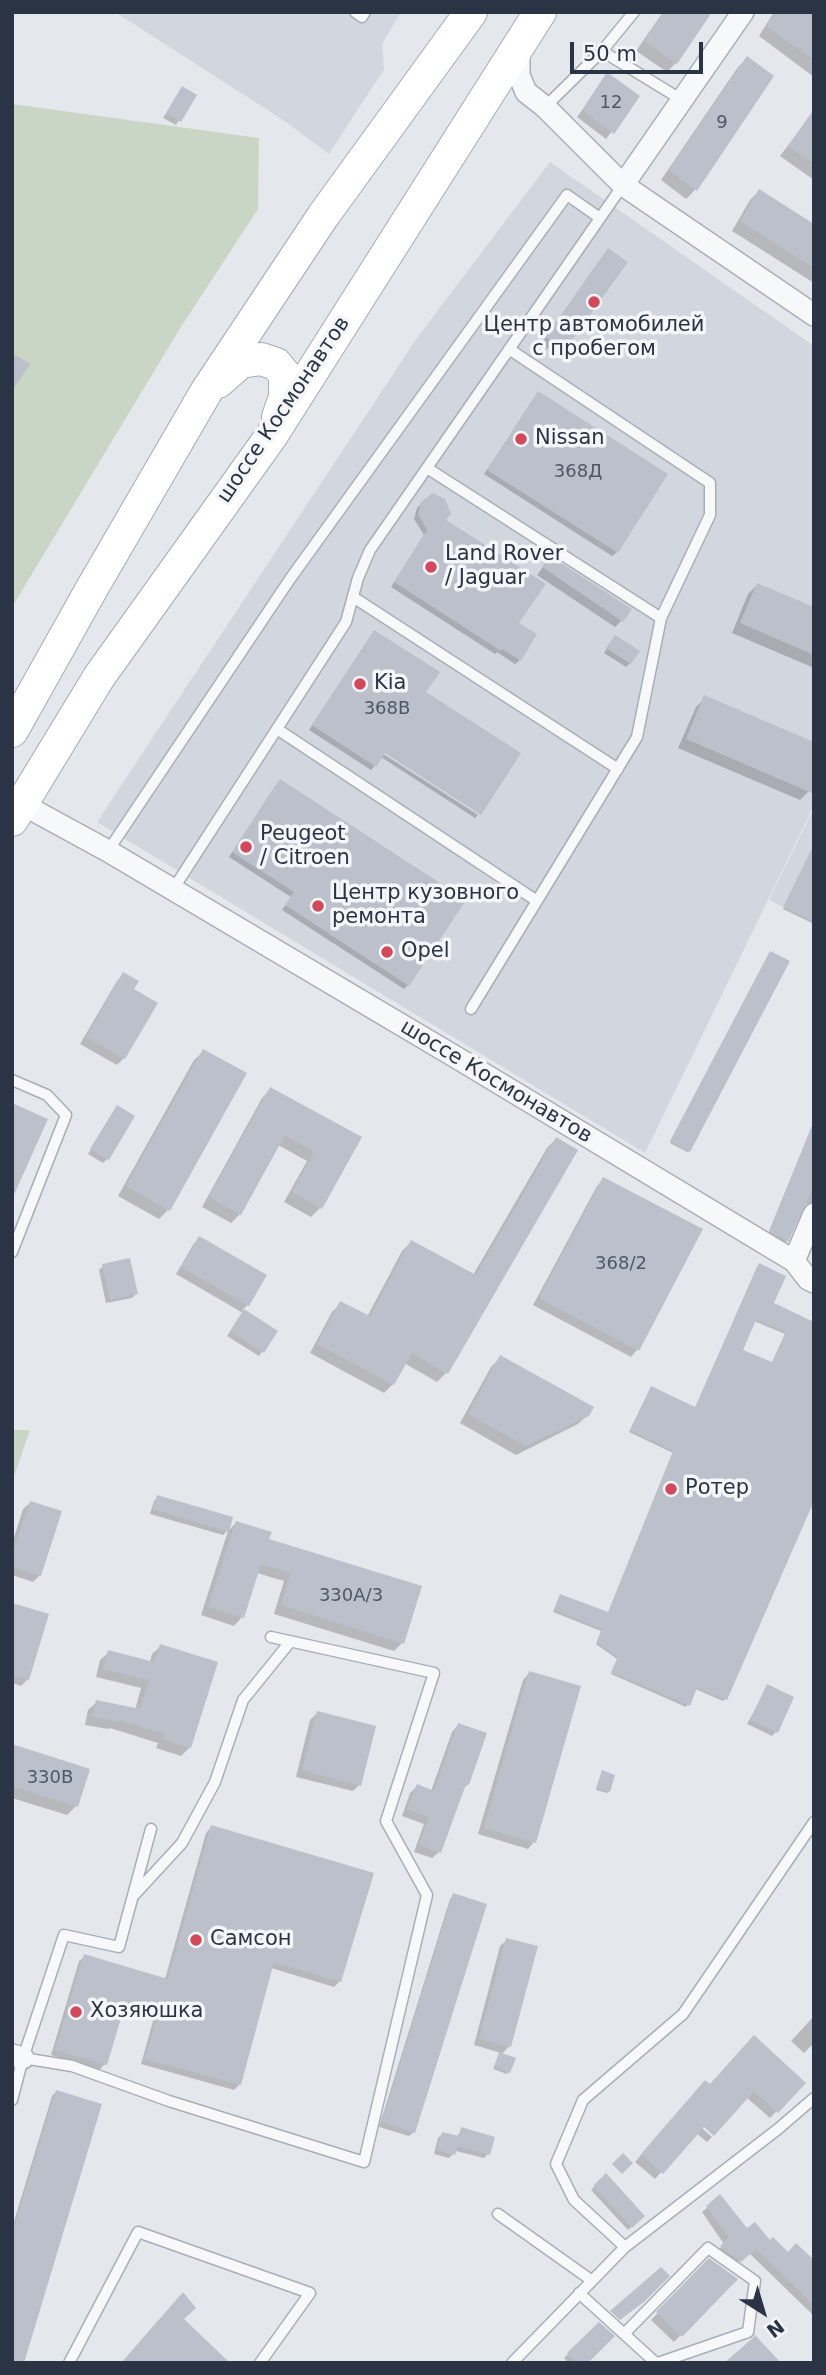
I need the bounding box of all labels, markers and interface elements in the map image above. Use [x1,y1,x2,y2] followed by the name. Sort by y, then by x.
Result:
[574,28,707,72] scale bar
[583,42,637,66] text: 50 m
[600,92,622,114] house number: 12
[716,112,728,134] house number: 9
[586,294,602,310] marker: Центр автомобилей с пробегом
[212,312,356,508] street label: шоссе Космонавтов
[484,313,704,363] place label: Центр автомобилей с пробегом
[535,426,605,452] place label: Nissan
[513,431,529,447] marker: Nissan
[554,461,602,483] house number: 368Д
[445,542,563,592] place label: Land Rover / Jaguar
[423,559,439,575] marker: Land Rover / Jaguar
[374,671,406,697] place label: Kia
[352,676,368,692] marker: Kia
[364,698,410,720] house number: 368В
[260,822,350,872] place label: Peugeot / Citroen
[238,839,254,855] marker: Peugeot / Citroen
[332,881,519,931] place label: Центр кузовного ремонта
[310,898,326,914] marker: Центр кузовного ремонта
[401,939,450,965] place label: Opel
[379,944,395,960] marker: Opel
[396,1015,596,1149] street label: шоссе Космонавтов
[595,1253,647,1275] house number: 368/2
[685,1476,749,1502] place label: Ротер
[663,1481,679,1497] marker: Ротер
[319,1585,383,1607] house number: 330А/3
[27,1767,73,1789] house number: 330В
[210,1927,291,1953] place label: Самсон
[188,1932,204,1948] marker: Самсон
[90,1999,203,2025] place label: Хозяюшка
[68,2004,84,2020] marker: Хозяюшка
[728,2277,798,2347] north arrow
[763,2315,789,2342] text: N

